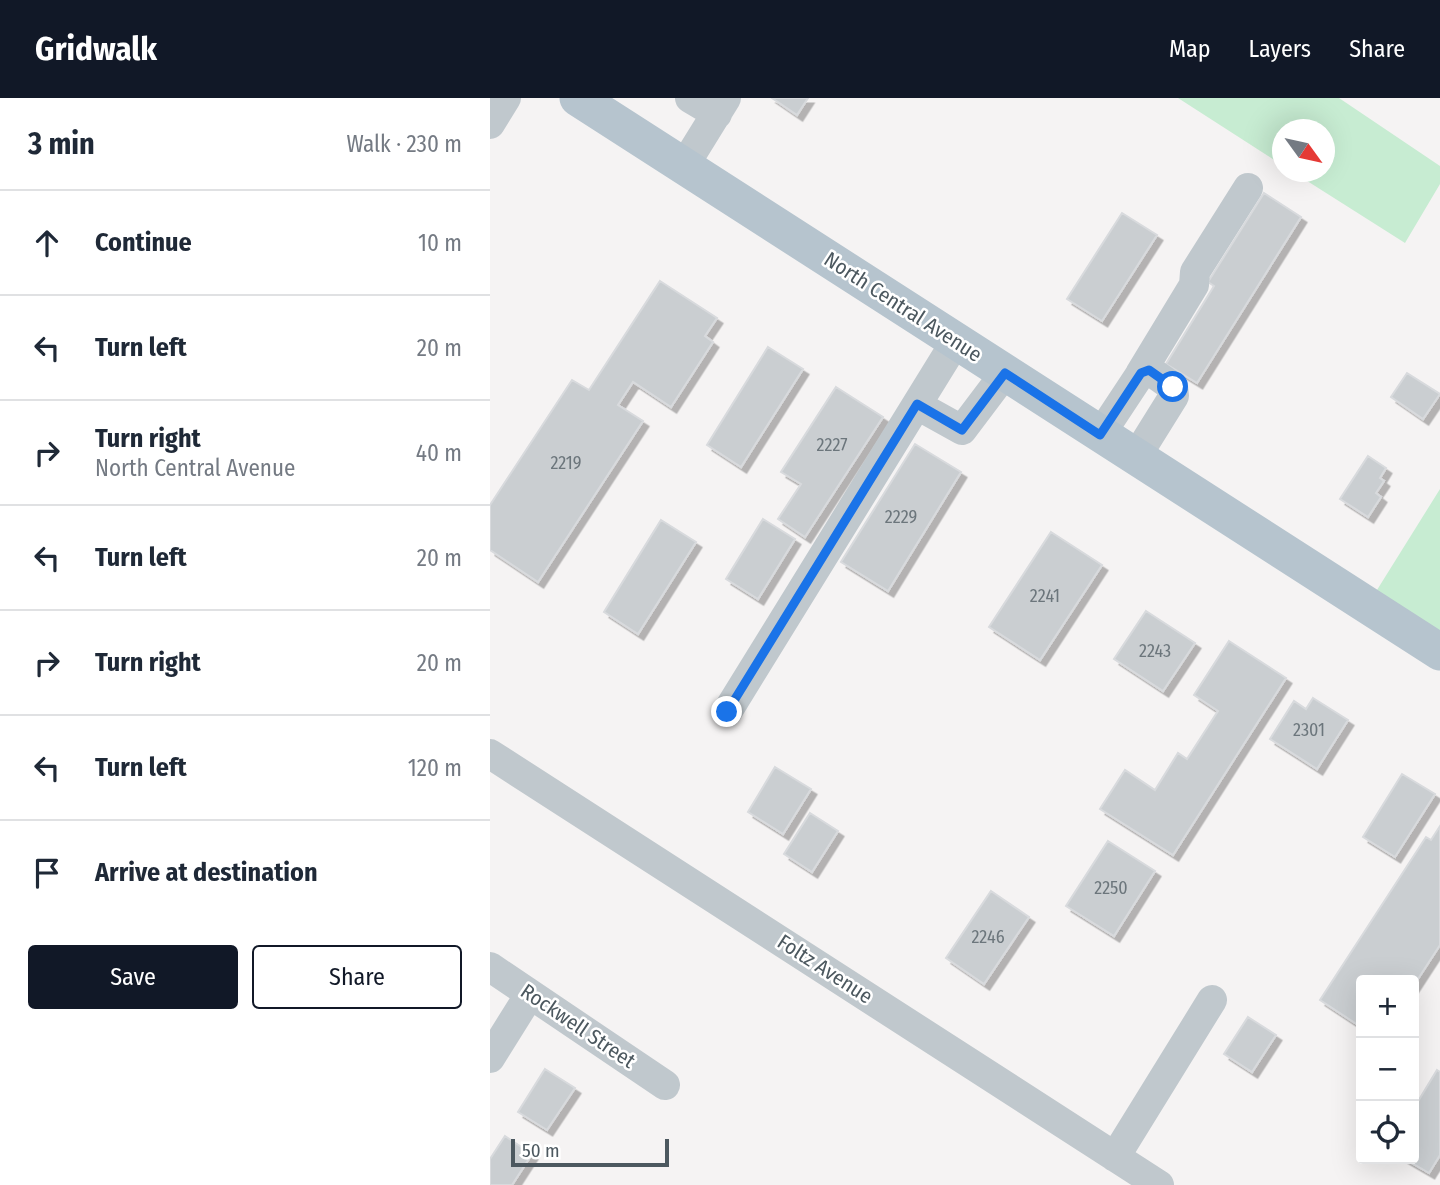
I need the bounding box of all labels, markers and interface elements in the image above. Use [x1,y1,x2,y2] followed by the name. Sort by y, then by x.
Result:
[35,29,157,69] text: Gridwalk
[1169,35,1211,63] text: Map
[1249,35,1311,63] text: Layers
[1349,35,1405,63] text: Share
[1272,119,1335,182] north arrow
[28,126,95,162] text: 3 min
[346,130,462,158] text: Walk · 230 m
[28,224,66,262] icon: ahead
[95,227,192,258] text: Continue
[418,229,462,257] text: 10 m
[819,246,987,368] street label: North Central Avenue
[28,329,66,367] icon: left
[95,332,187,363] text: Turn left
[417,334,462,362] text: 20 m
[1157,371,1188,402] route start
[95,423,201,454] text: Turn right
[28,434,66,472] icon: right
[817,434,847,456] house number: 2227
[416,439,462,467] text: 40 m
[550,452,582,474] house number: 2219
[95,454,295,482] text: North Central Avenue
[885,506,917,528] house number: 2229
[28,539,66,577] icon: left
[95,542,187,573] text: Turn left
[417,544,462,572] text: 20 m
[1030,585,1060,607] house number: 2241
[1139,640,1171,662] house number: 2243
[28,644,66,682] icon: right
[95,647,201,678] text: Turn right
[417,649,462,677] text: 20 m
[711,696,742,727] route end
[1293,719,1325,741] house number: 2301
[28,749,66,787] icon: left
[95,752,187,783] text: Turn left
[408,754,462,782] text: 120 m
[28,854,66,892] icon: arrive
[95,857,318,888] text: Arrive at destination
[1094,877,1128,899] house number: 2250
[971,926,1005,948] house number: 2246
[773,929,877,1009] street label: Foltz Avenue
[28,945,238,1009] button: Save
[252,945,462,1009] button: Share
[1356,975,1419,1164] map controls
[1356,975,1419,1038] button: +
[516,978,640,1074] street label: Rockwell Street
[1356,1038,1419,1101] button: −
[1356,1101,1419,1164] button: locate
[511,1136,668,1168] scale bar
[522,1139,560,1162] text: 50 m

